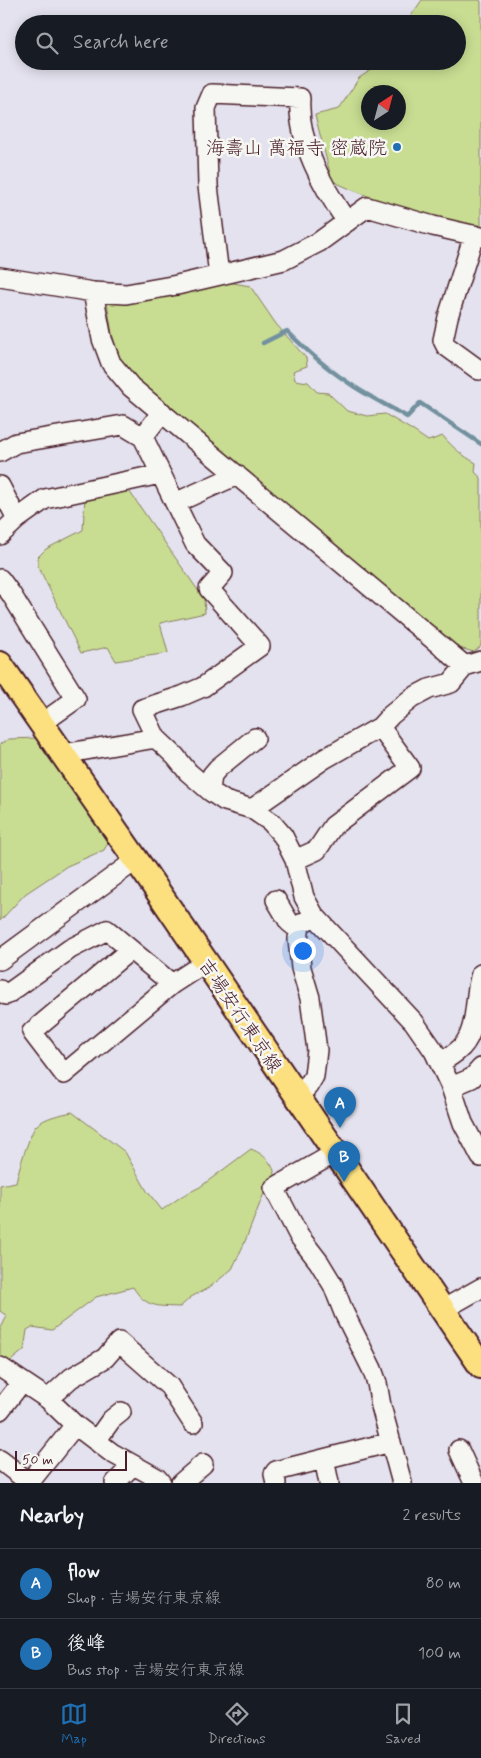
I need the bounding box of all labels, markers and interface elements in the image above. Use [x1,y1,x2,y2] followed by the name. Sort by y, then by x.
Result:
[15,15,466,70] search box
[33,29,61,57] icon: search
[73,30,169,55] text: Search here
[361,85,406,130] north arrow
[206,136,387,161] place label: 海壽山 萬福寺 密蔵院
[391,141,403,153] marker: 海壽山 萬福寺 密蔵院
[290,938,316,964] your location
[192,954,287,1078] street label: 吉場安行東京線
[324,1087,356,1128] pin: A
[328,1141,360,1182] pin: B
[15,1448,128,1471] scale bar
[22,1451,53,1469] text: 50 m
[20,1502,84,1530] text: Nearby
[403,1505,461,1526] text: 2 results
[67,1559,100,1584] text: flow
[31,1573,41,1594] text: A
[426,1573,461,1594] text: 80 m
[67,1588,221,1609] text: Shop · 吉場安行東京線
[67,1631,105,1656] text: 後峰
[31,1643,41,1664] text: B
[418,1643,461,1664] text: 100 m
[67,1660,244,1681] text: Bus stop · 吉場安行東京線
[60,1700,88,1748] tab: Map
[208,1700,266,1748] tab: Directions
[386,1700,421,1748] tab: Saved

